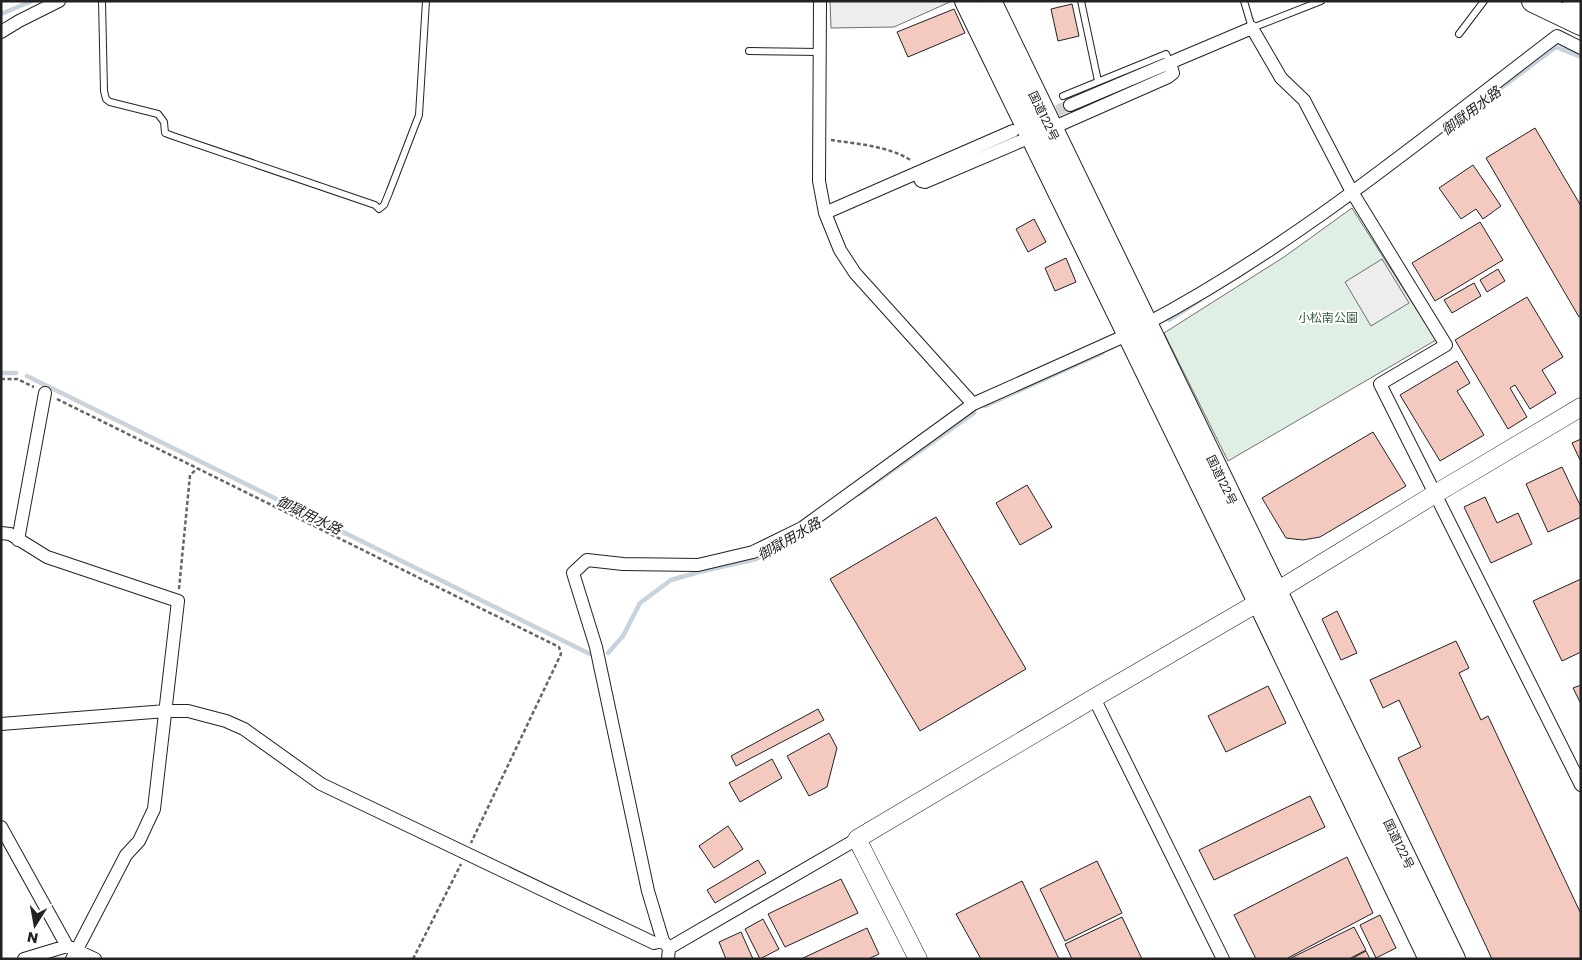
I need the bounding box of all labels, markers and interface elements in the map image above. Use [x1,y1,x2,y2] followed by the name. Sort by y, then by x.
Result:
[1437,81,1506,140] water label: 御獄用水路
[1025,88,1063,144] street label: 国道122号
[1298,309,1358,326] park label: 小松南公園
[1203,452,1241,508] street label: 国道122号
[273,491,346,540] water label: 御獄用水路
[754,512,825,565] water label: 御獄用水路
[1380,816,1418,872] street label: 国道122号
[10,900,60,950] north arrow
[25,927,40,949] text: N

